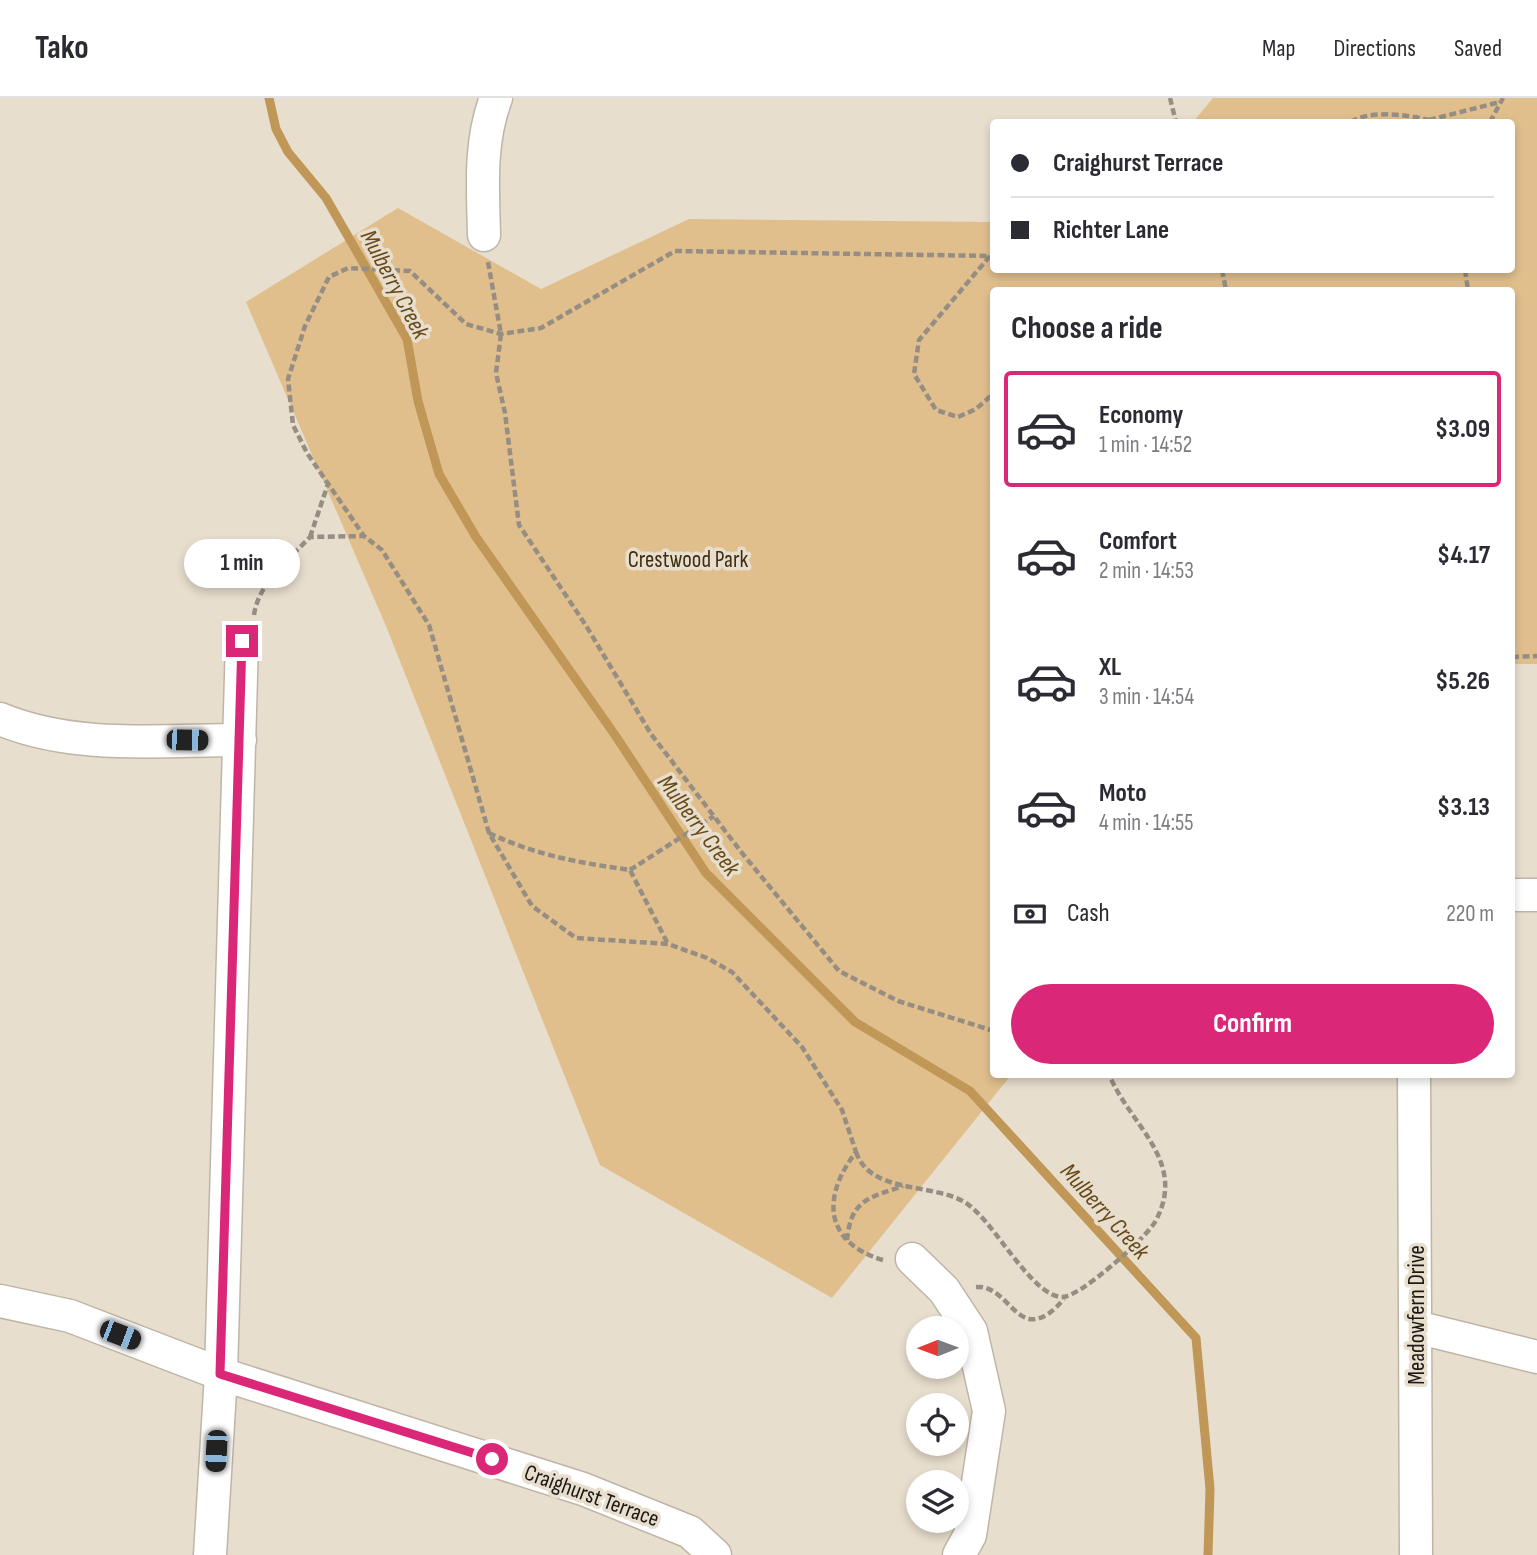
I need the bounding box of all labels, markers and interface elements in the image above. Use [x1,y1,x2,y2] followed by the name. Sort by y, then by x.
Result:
[35,28,89,68] text: Tako
[1262,34,1295,63] text: Map
[1333,34,1416,63] text: Directions
[1454,34,1502,63] text: Saved
[1053,148,1223,179] text: Craighurst Terrace
[1053,215,1169,246] text: Richter Lane
[354,225,436,345] water label: Mulberry Creek
[1011,309,1163,348] text: Choose a ride
[1015,398,1078,461] icon: car
[1099,400,1183,431] text: Economy
[1435,414,1490,445] text: $3.09
[1099,431,1192,459] text: 1 min · 14:52
[1015,524,1078,587] icon: car
[1099,526,1177,557] text: Comfort
[184,540,300,588] callout: 1 min
[1437,540,1490,571] text: $4.17
[628,546,749,574] park label: Crestwood Park
[221,549,263,577] text: 1 min
[1099,557,1194,585] text: 2 min · 14:53
[226,625,258,657] route end
[1015,650,1078,713] icon: car
[1099,652,1121,683] text: XL
[1435,666,1490,697] text: $5.26
[1099,683,1194,711] text: 3 min · 14:54
[166,729,209,751] car
[651,769,747,882] water label: Mulberry Creek
[1015,776,1078,839] icon: car
[1099,778,1147,809] text: Moto
[1437,792,1490,823] text: $3.13
[1099,809,1194,837] text: 4 min · 14:55
[1011,895,1049,933] icon: cash
[1067,898,1110,929] text: Cash
[1446,900,1494,928] text: 220 m
[1011,984,1494,1064] button: Confirm
[1054,1157,1156,1266] water label: Mulberry Creek
[1403,1245,1431,1385] street label: Meadowfern Drive
[906,1316,970,1379] north arrow
[906,1316,969,1533] map controls
[97,1318,144,1352] car
[906,1393,969,1456] button: locate
[205,1429,228,1473] car
[476,1443,508,1475] route start
[520,1459,663,1533] street label: Craighurst Terrace
[906,1470,969,1533] button: layers

